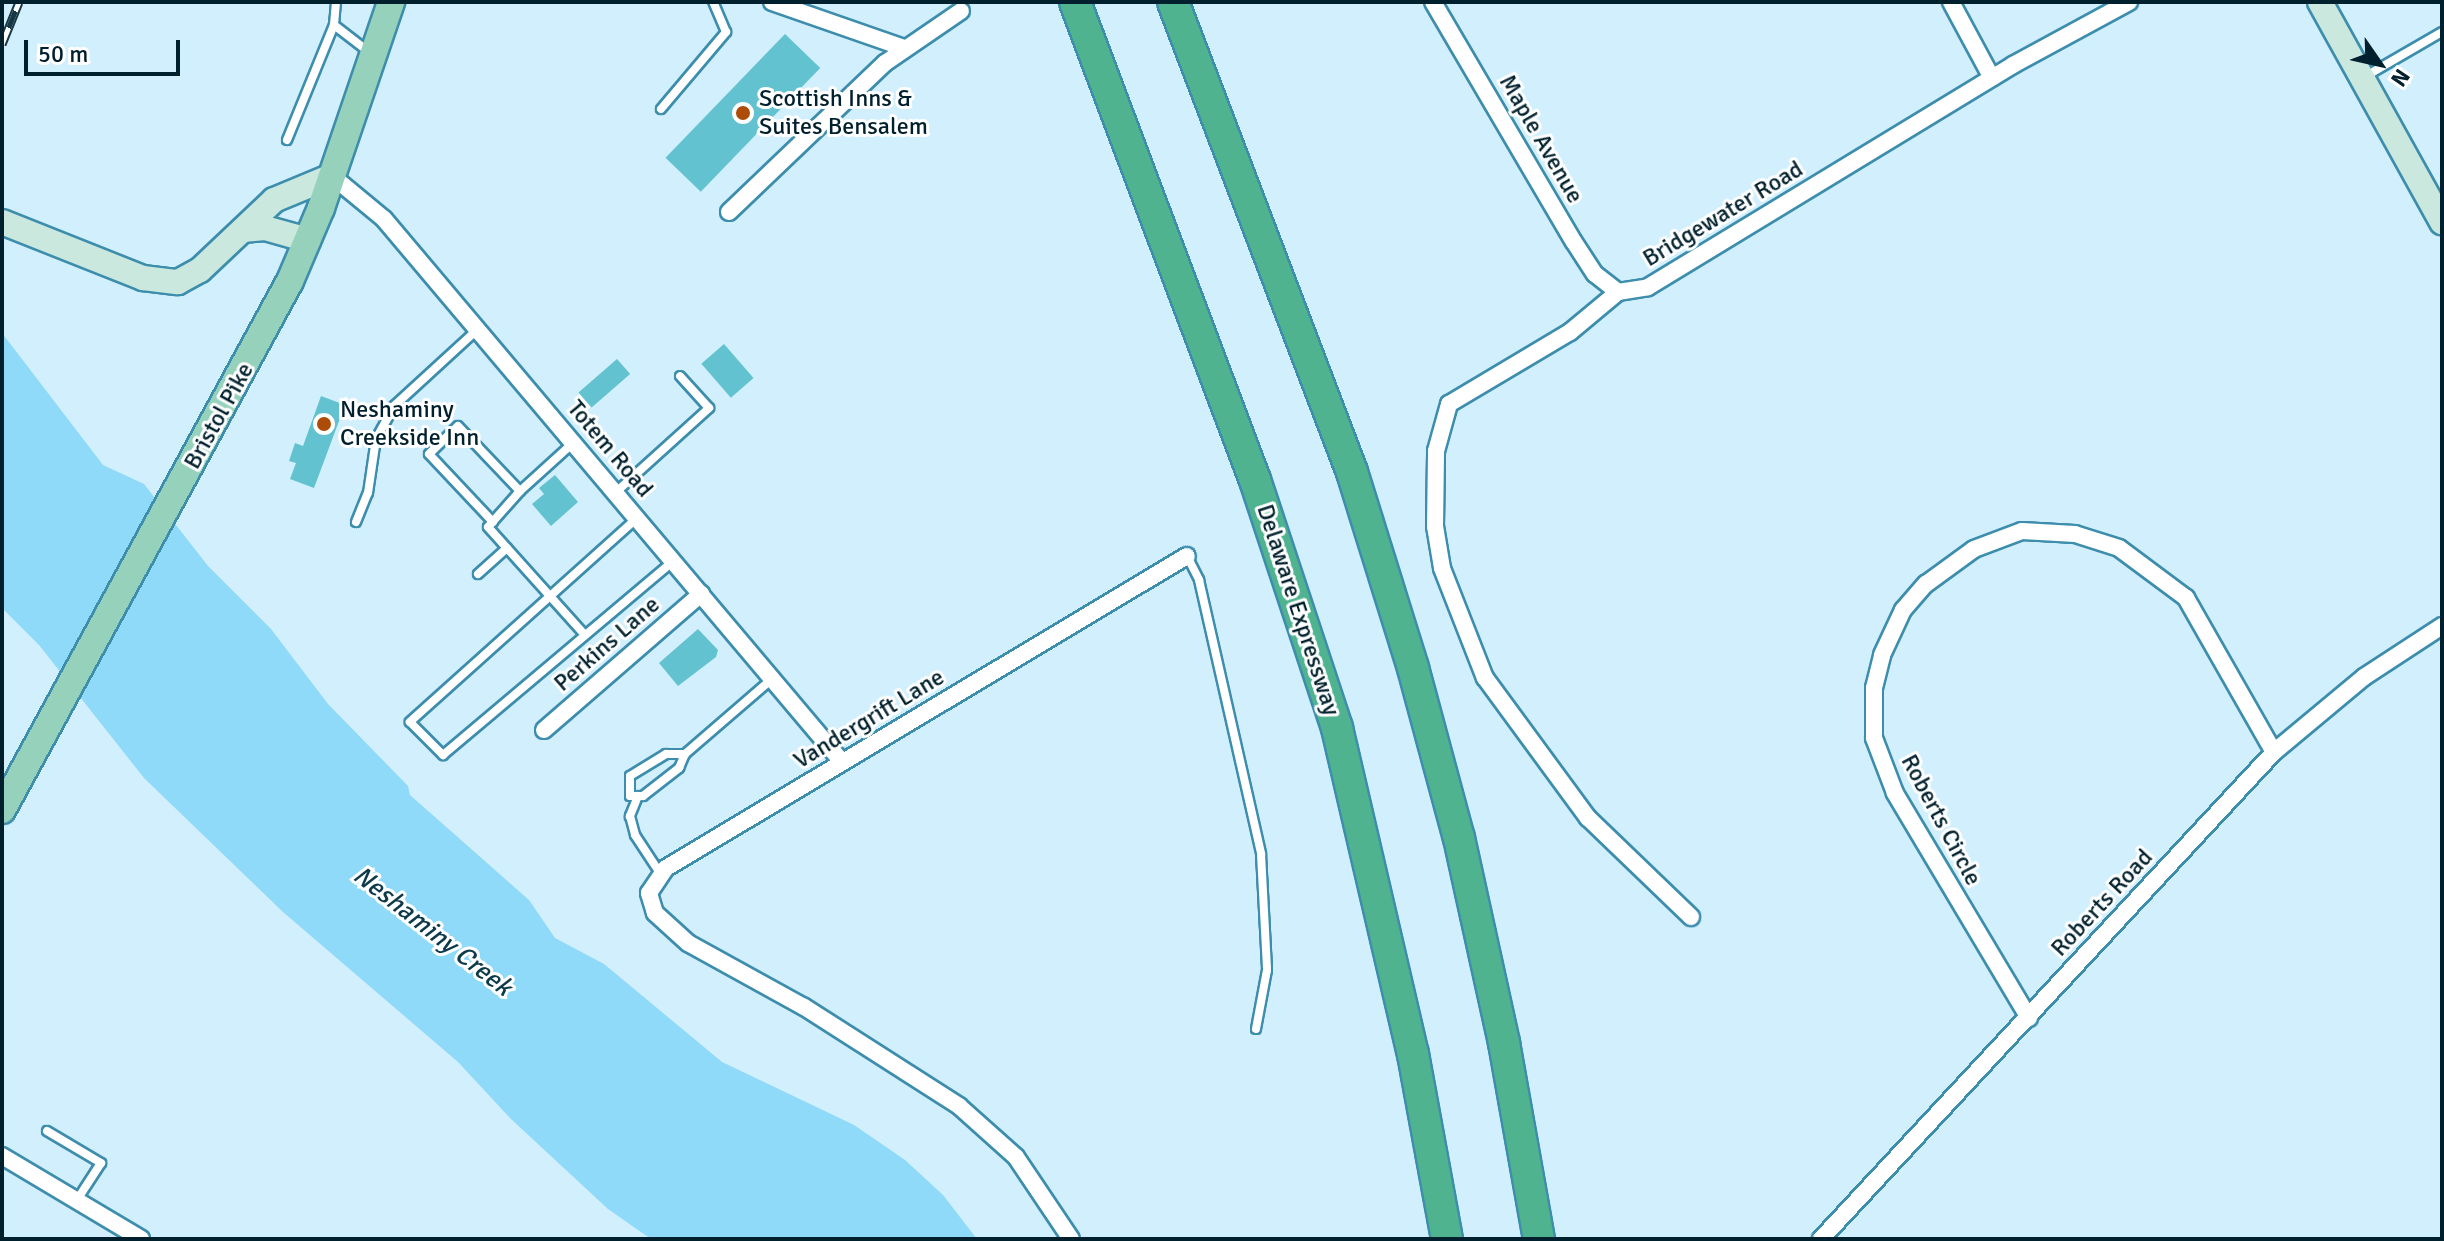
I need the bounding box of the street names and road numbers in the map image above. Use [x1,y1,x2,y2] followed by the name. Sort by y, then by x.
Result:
[1493,70,1589,208] street label: Maple Avenue
[1638,155,1808,273] street label: Bridgewater Road
[178,358,260,474] street label: Bristol Pike
[561,395,659,503] street label: Totem Road
[1250,501,1346,719] street label: Delaware Expressway
[548,590,666,698] street label: Perkins Lane
[789,663,949,775] street label: Vandergrift Lane
[1894,750,1988,890] street label: Roberts Circle
[2045,843,2159,963] street label: Roberts Road

